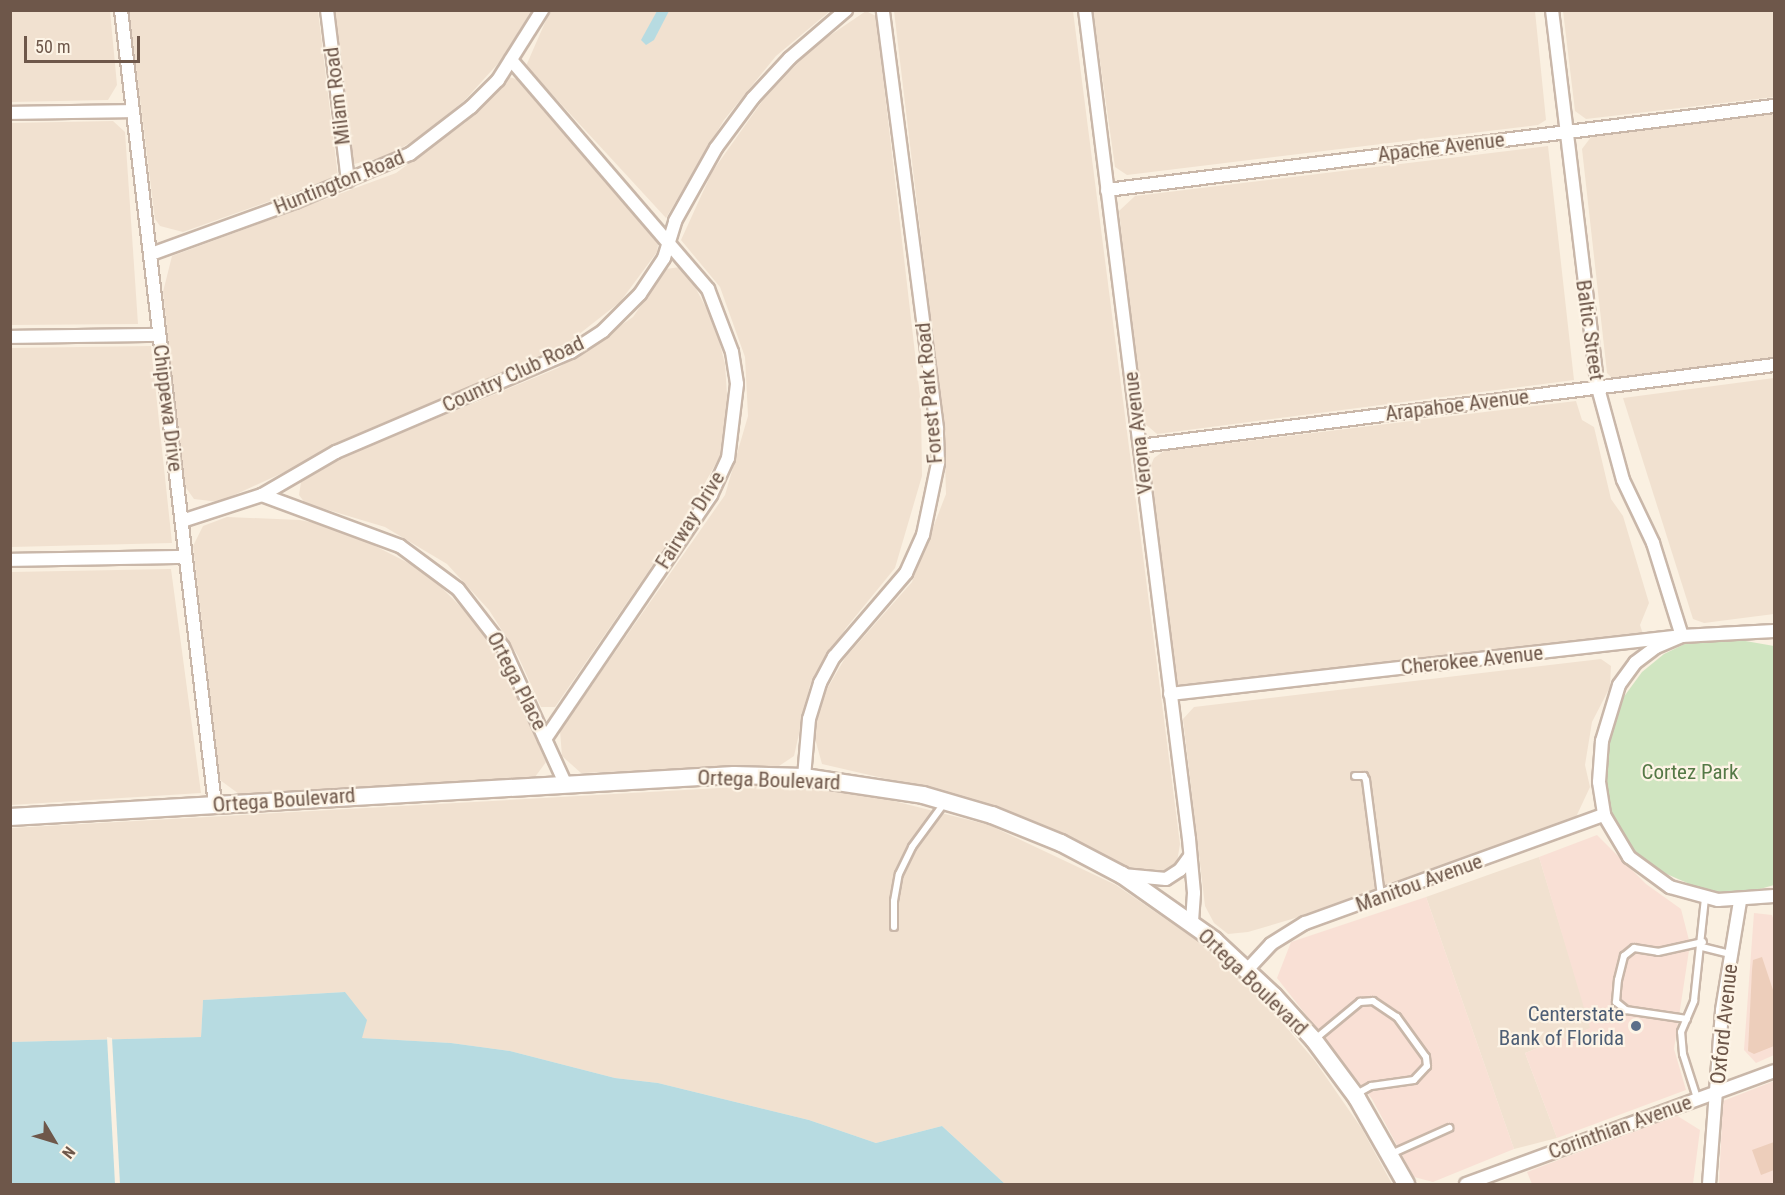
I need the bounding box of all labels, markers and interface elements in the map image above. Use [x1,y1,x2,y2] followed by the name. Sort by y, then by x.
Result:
[27,24,142,62] scale bar
[35,36,70,57] text: 50 m
[319,46,355,146] street label: Milam Road
[1376,127,1506,167] street label: Apache Avenue
[270,144,408,220] street label: Huntington Road
[1570,278,1610,382] street label: Baltic Street
[910,321,948,465] street label: Forest Park Road
[438,330,588,418] street label: Country Club Road
[148,343,188,473] street label: Chippewa Drive
[1118,370,1158,496] street label: Verona Avenue
[1384,384,1530,426] street label: Arapahoe Avenue
[650,467,730,573] street label: Fairway Drive
[482,628,552,734] street label: Ortega Place
[1400,640,1544,680] street label: Cherokee Avenue
[1642,759,1738,785] park label: Cortez Park
[697,765,841,795] street label: Ortega Boulevard
[212,782,356,818] street label: Ortega Boulevard
[1352,848,1486,918] street label: Manitou Avenue
[1193,923,1313,1041] street label: Ortega Boulevard
[1705,963,1743,1085] street label: Oxford Avenue
[1499,1001,1624,1051] place label: Centerstate Bank of Florida
[1629,1019,1643,1033] marker: Centerstate Bank of Florida
[1545,1089,1695,1165] street label: Corinthian Avenue
[24,1111,84,1171] north arrow
[58,1143,79,1162] text: N

